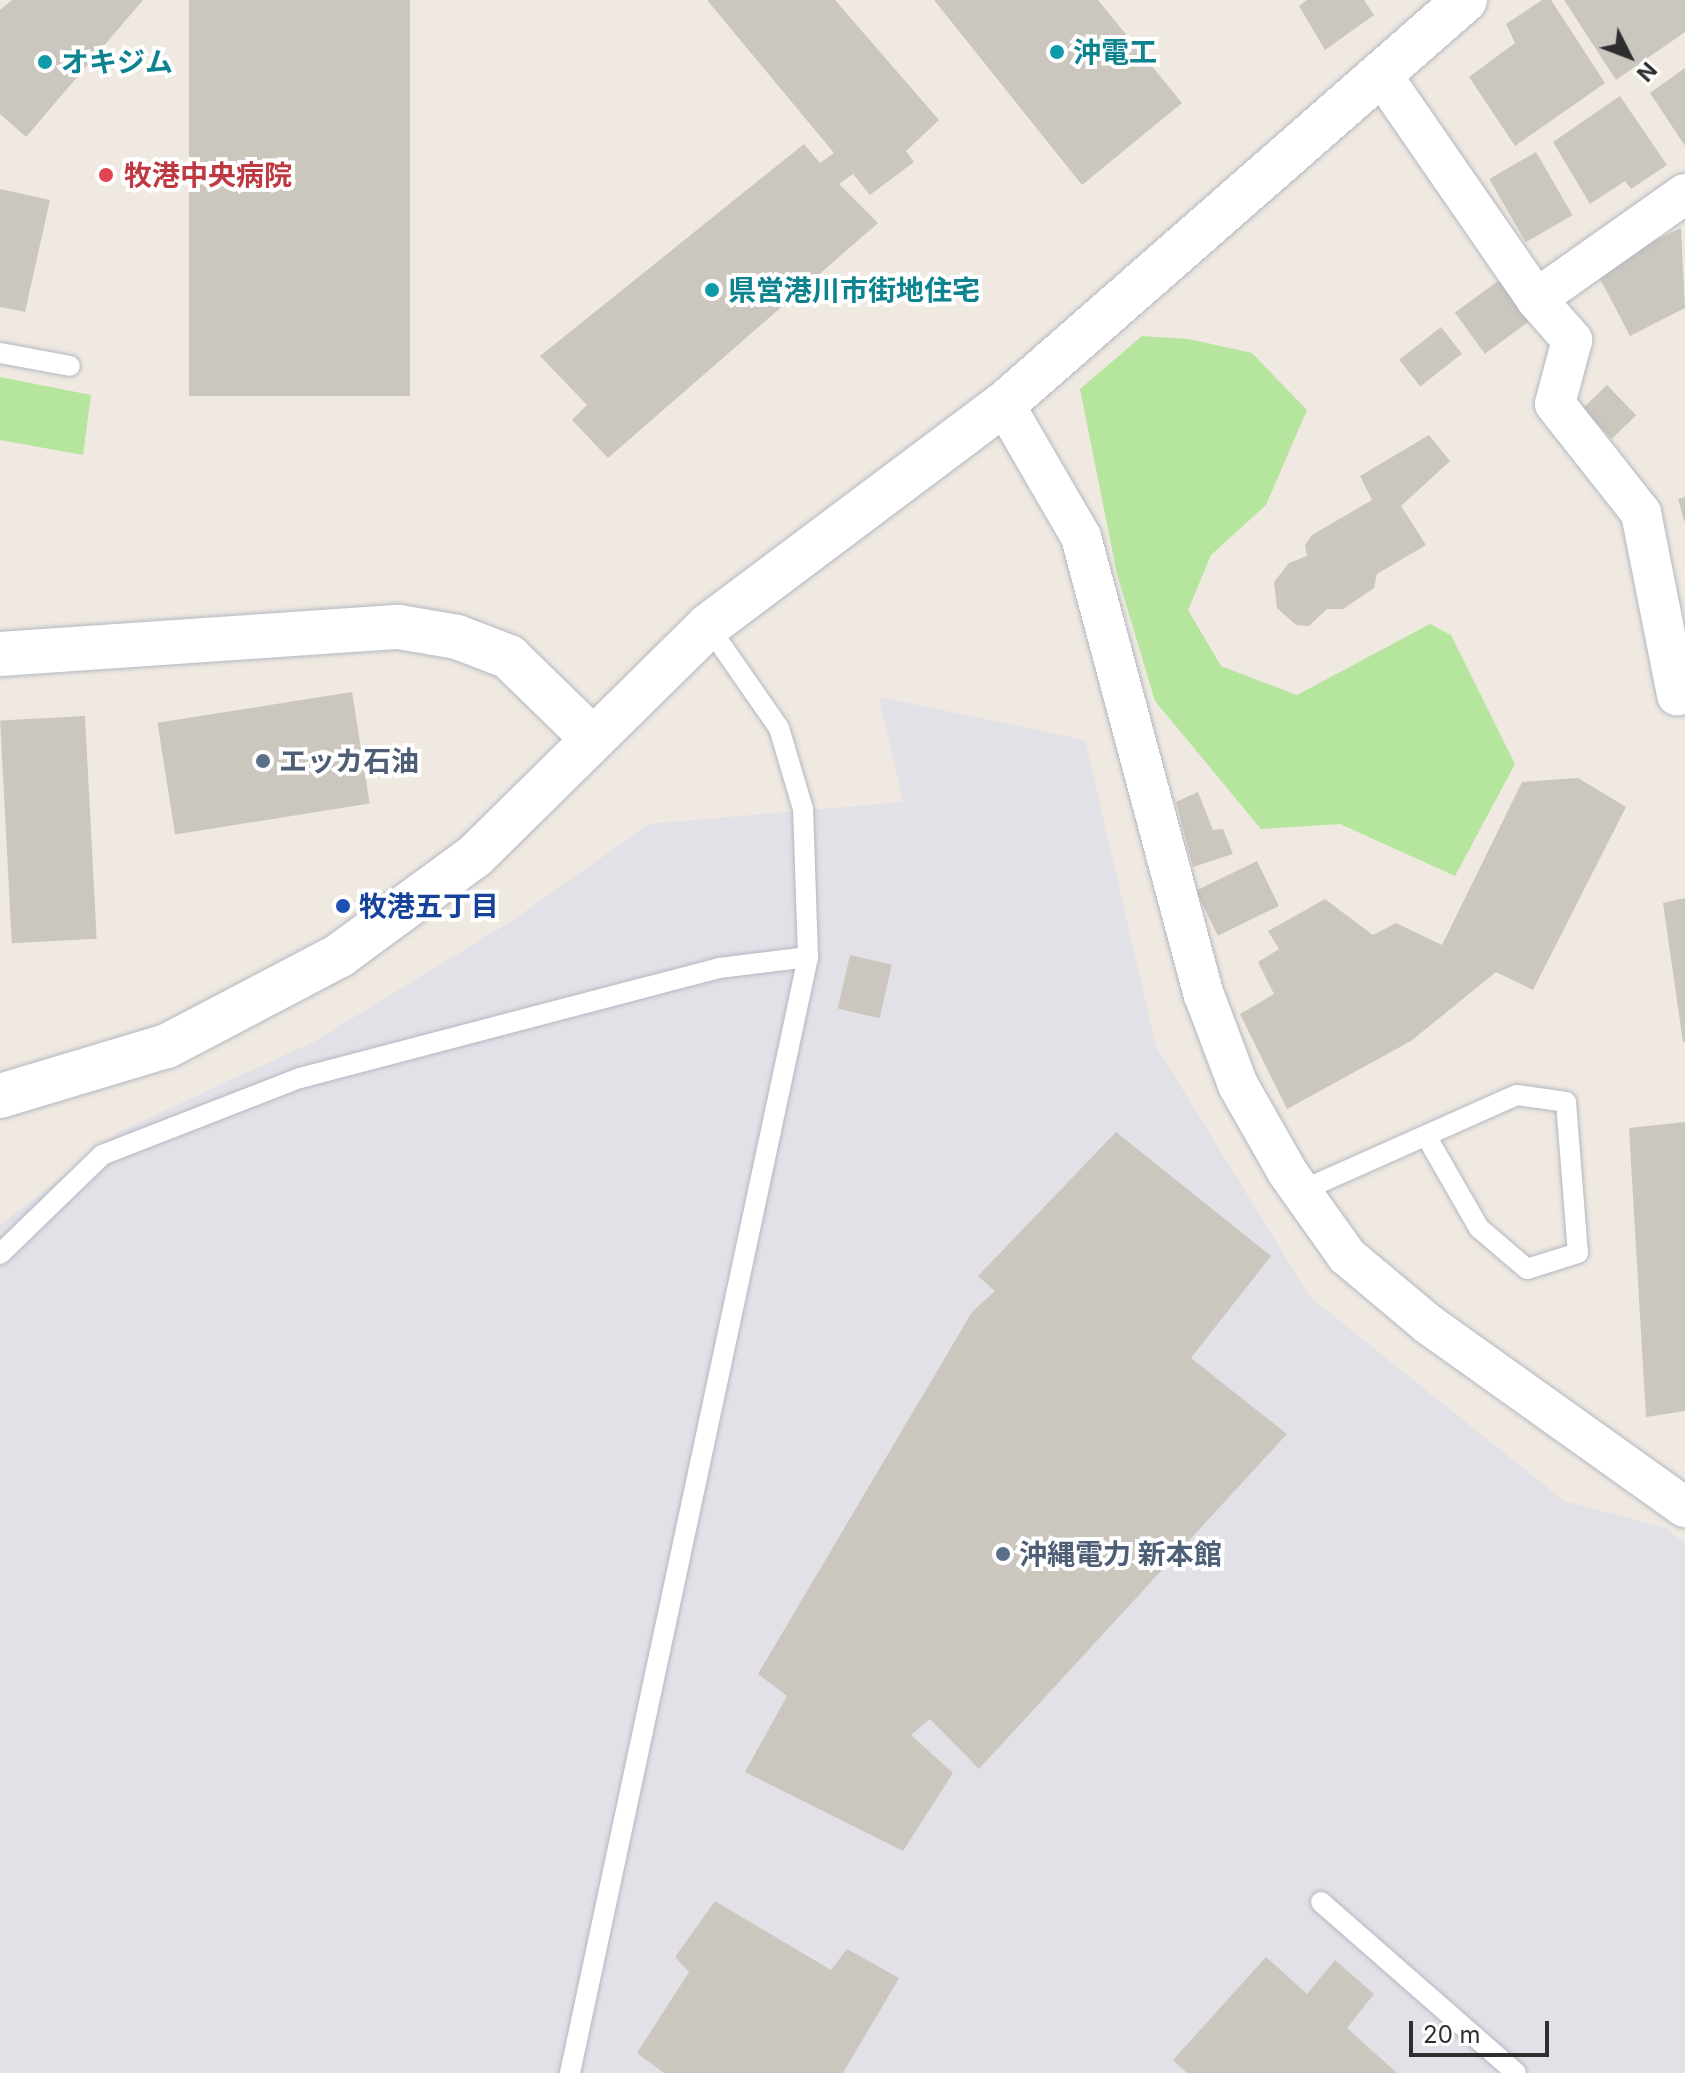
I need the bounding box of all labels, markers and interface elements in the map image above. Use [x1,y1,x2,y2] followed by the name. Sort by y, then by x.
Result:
[1589,16,1669,96] north arrow
[1073,35,1157,69] place label: 沖電工
[1048,43,1066,61] marker: 沖電工
[61,45,173,79] place label: オキジム
[36,53,54,71] marker: オキジム
[1632,57,1662,87] text: N
[124,158,292,192] place label: 牧港中央病院
[95,164,117,186] marker: 牧港中央病院
[728,273,980,307] place label: 県営港川市街地住宅
[703,281,721,299] marker: 県営港川市街地住宅
[279,744,419,778] place label: エッカ石油
[254,752,272,770] marker: エッカ石油
[359,889,499,923] place label: 牧港五丁目
[334,897,352,915] marker: 牧港五丁目
[1019,1537,1222,1571] place label: 沖縄電力 新本館
[994,1545,1012,1563] marker: 沖縄電力 新本館
[1413,2005,1553,2055] scale bar
[1423,2020,1481,2049] text: 20 m

